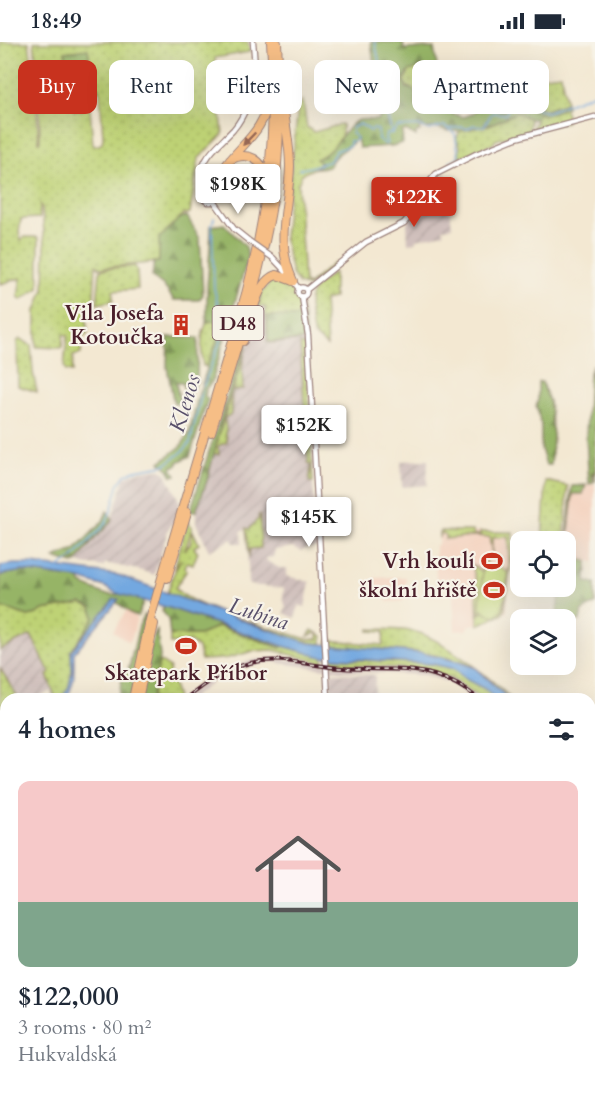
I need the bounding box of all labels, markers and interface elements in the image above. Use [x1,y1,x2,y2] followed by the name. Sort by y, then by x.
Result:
[30,6,81,36] text: 18:49
[18,60,97,114] chip: Buy
[109,60,194,114] chip: Rent
[206,60,302,114] chip: Filters
[314,60,400,114] chip: New
[412,60,549,114] chip: Apartment
[242,132,256,147] one-way arrow
[196,164,280,215] pin: $198K
[209,170,267,197] text: $198K
[372,177,456,228] pin: $122K
[385,183,443,210] text: $122K
[64,299,165,352] place label: Vila Josefa Kotoučka
[212,306,264,340] road number: D48
[169,313,193,337] building icon: Vila Josefa Kotoučka
[162,370,208,436] water label: Klenos
[262,405,346,456] pin: $152K
[275,411,333,438] text: $152K
[267,497,351,548] pin: $145K
[280,503,338,530] text: $145K
[510,531,576,675] map controls
[510,531,576,597] button: locate
[382,547,475,576] place label: Vrh koulí
[480,549,504,573] sports icon: Vrh koulí
[359,576,477,605] place label: školní hřiště
[482,578,506,602] sports icon: školní hřiště
[225,590,293,638] water label: Lubina
[510,609,576,675] button: layers
[174,634,198,658] sports icon: Skatepark Příbor
[105,659,268,688] place label: Skatepark Příbor
[18,712,116,747] text: 4 homes
[545,713,578,746] icon: filters
[244,820,352,928] icon: home
[18,979,119,1014] text: $122,000
[18,1014,151,1041] text: 3 rooms · 80 m²
[18,1041,117,1068] text: Hukvaldská

